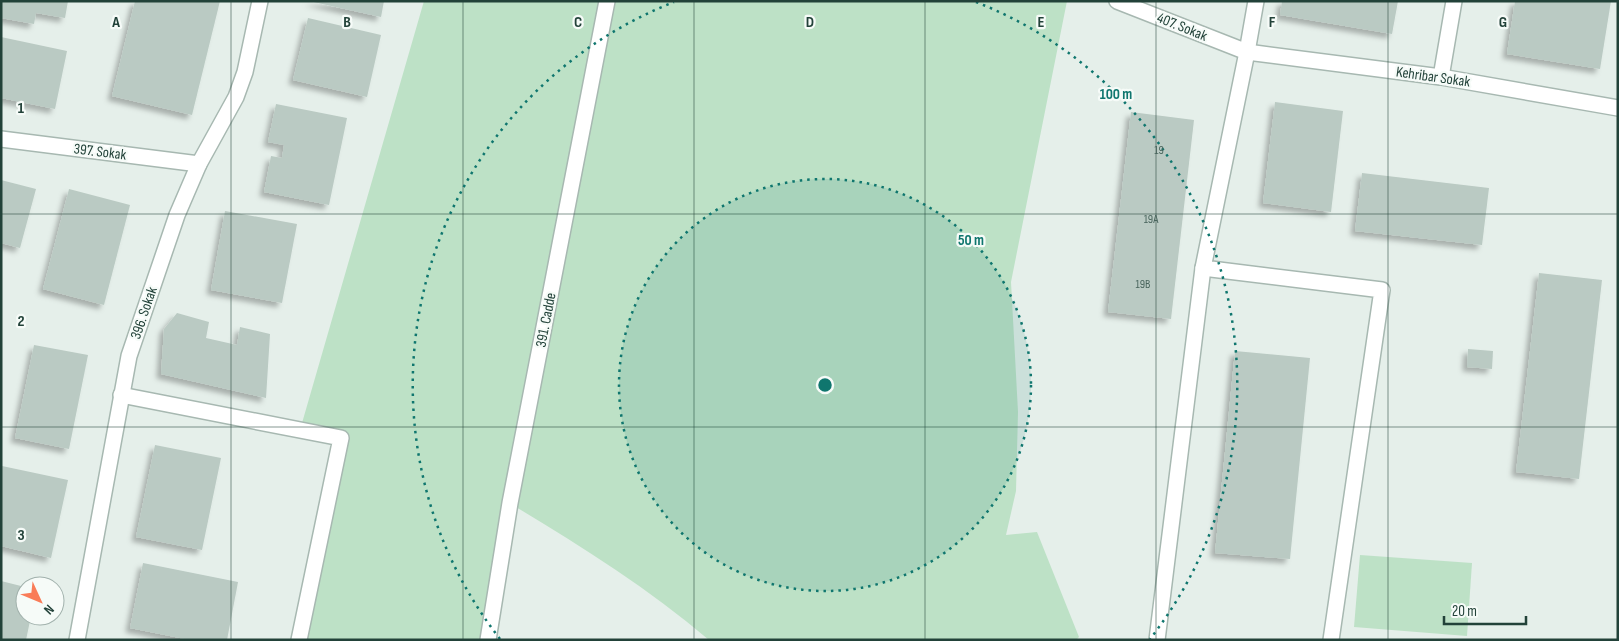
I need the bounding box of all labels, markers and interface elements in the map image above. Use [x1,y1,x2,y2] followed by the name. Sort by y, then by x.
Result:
[1154,8,1210,46] street label: 407. Sokak
[111,13,120,32] text: A
[343,13,351,32] text: B
[574,13,582,32] text: C
[806,13,814,32] text: D
[1038,13,1045,32] text: E
[1269,13,1276,32] text: F
[1499,13,1507,32] text: G
[1395,62,1472,92] street label: Kehribar Sokak
[1100,85,1132,104] text: 100 m
[18,99,25,118] text: 1
[73,139,128,165] street label: 397. Sokak
[1154,143,1164,158] house number: 19
[1144,212,1159,227] house number: 19A
[958,231,984,250] text: 50 m
[1136,277,1150,292] house number: 19B
[126,284,162,342] street label: 396. Sokak
[531,291,561,349] street label: 391. Cadde
[17,312,25,331] text: 2
[816,376,834,394] centre of rings
[17,526,25,545] text: 3
[15,576,65,626] north arrow
[1444,594,1526,626] scale bar
[40,601,58,618] text: N
[1452,602,1477,621] text: 20 m

